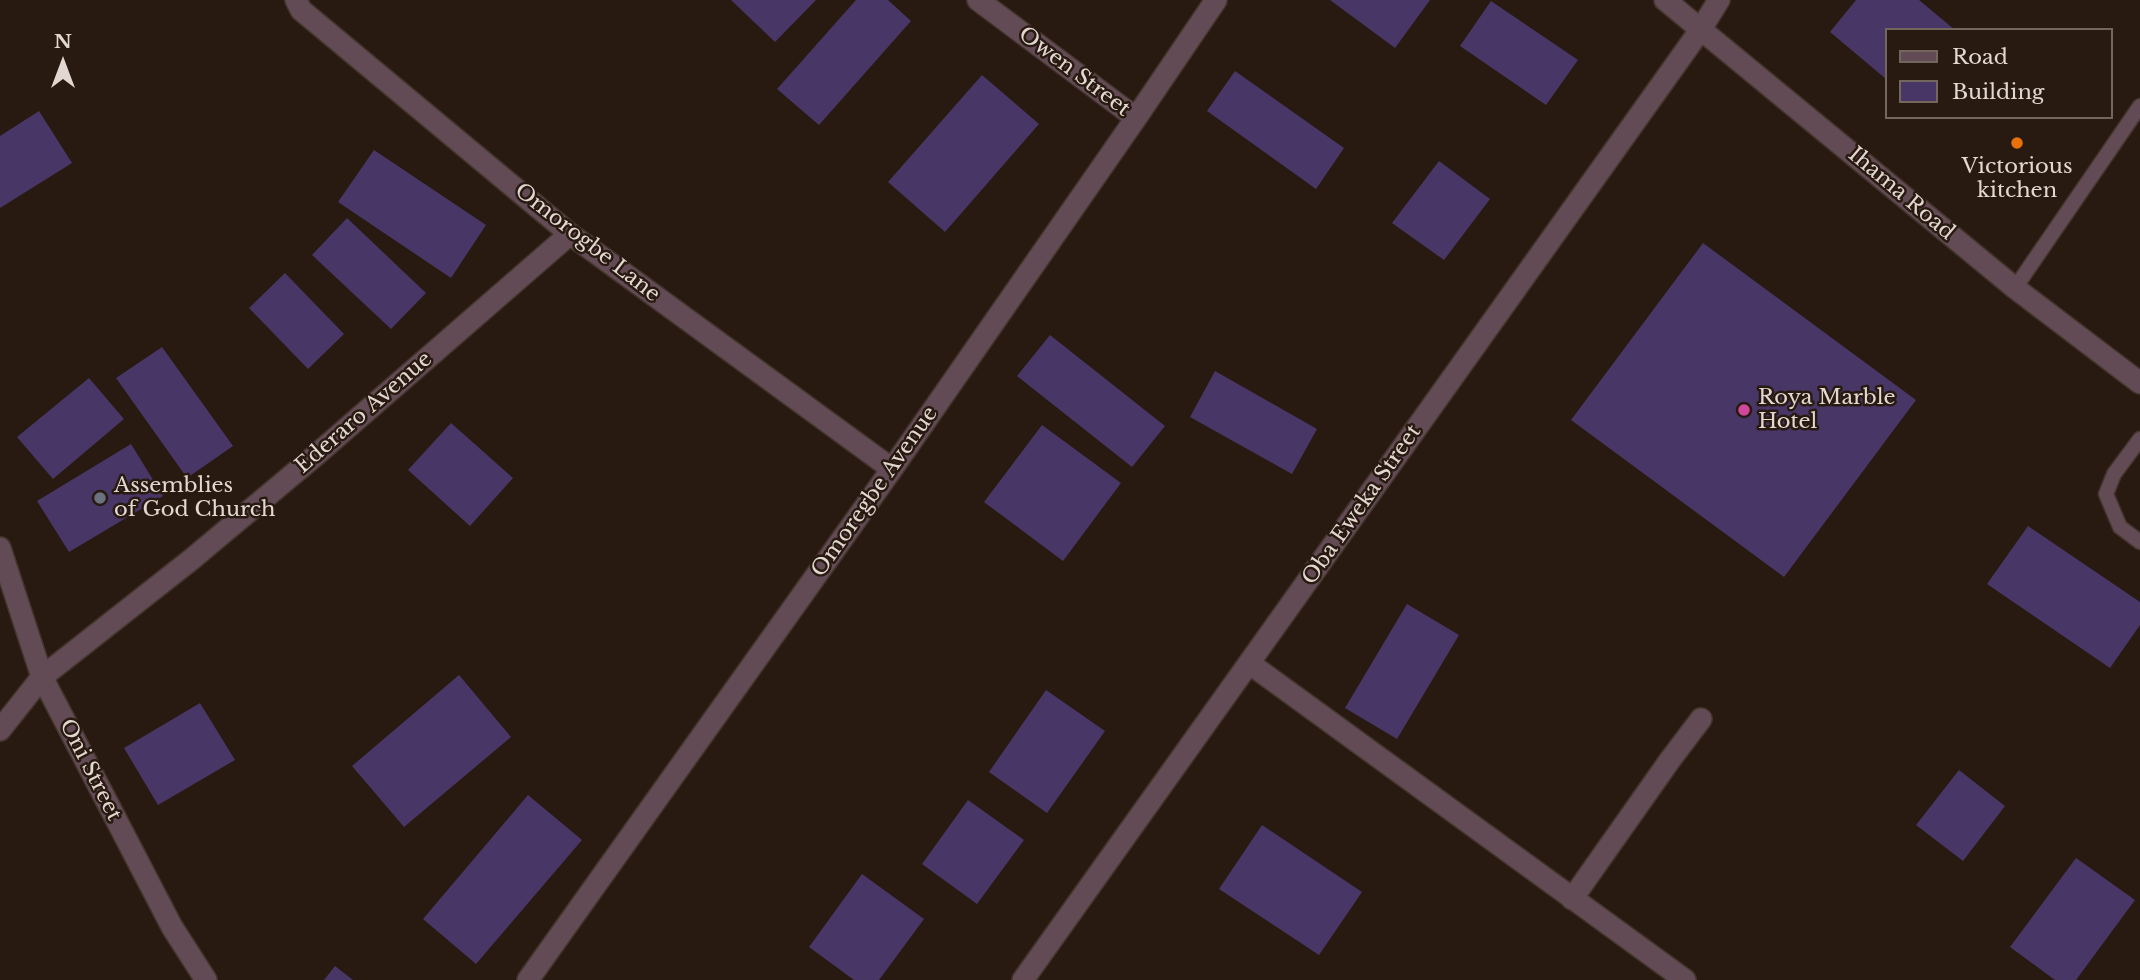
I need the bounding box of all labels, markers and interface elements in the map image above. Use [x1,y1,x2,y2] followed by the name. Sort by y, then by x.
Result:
[1013,22,1135,122] street label: Owen Street
[28,28,98,98] north arrow
[1884,28,2112,119] legend
[54,30,72,53] text: N
[1952,44,2008,70] text: Road
[1952,79,2044,105] text: Building
[2009,135,2025,151] marker: Victorious kitchen
[1843,142,1959,246] street label: Ihama Road
[1962,154,2072,204] place label: Victorious kitchen
[509,178,665,308] street label: Omorogbe Lane
[291,347,437,479] street label: Ederaro Avenue
[1758,385,1896,435] place label: Roya Marble Hotel
[807,402,943,582] street label: Omoregbe Avenue
[1736,402,1752,418] marker: Roya Marble Hotel
[1297,420,1427,590] street label: Oba Eweka Street
[114,473,275,523] place label: Assemblies of God Church
[92,490,108,506] marker: Assemblies of God Church
[54,715,126,825] street label: Oni Street

